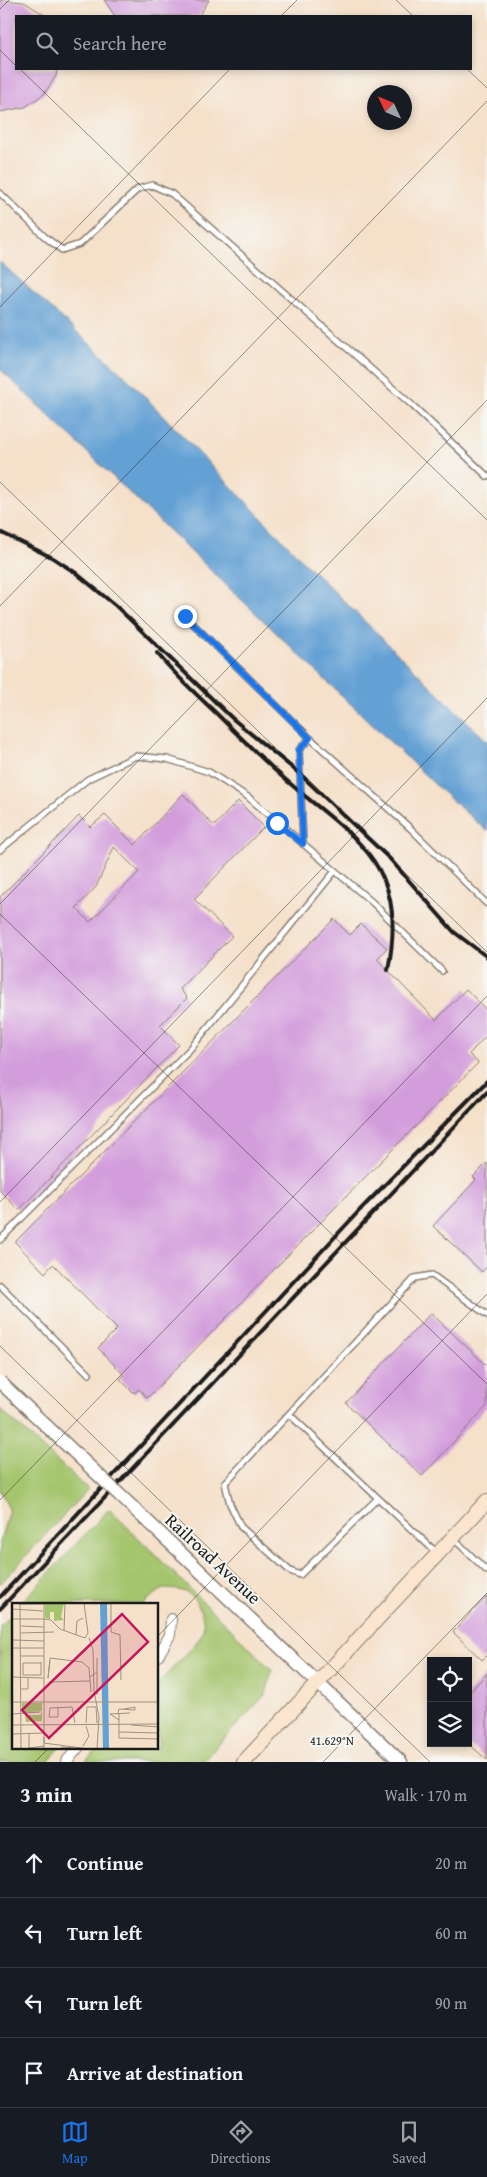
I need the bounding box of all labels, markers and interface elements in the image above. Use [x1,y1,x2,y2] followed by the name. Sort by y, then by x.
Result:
[15,15,472,70] search box
[33,29,61,57] icon: search
[73,29,167,57] text: Search here
[367,85,412,130] north arrow
[174,605,197,628] route end
[266,812,289,835] route start
[159,1507,267,1610] street label: Railroad Avenue
[12,1603,159,1750] inset map
[427,1657,472,1747] map controls
[427,1657,472,1702] button: locate
[427,1702,472,1747] button: layers
[310,1732,354,1749] text: 41.629°N
[20,1779,72,1810] text: 3 min
[384,1783,467,1807] text: Walk · 170 m
[20,1849,48,1877] icon: ahead
[67,1849,144,1877] text: Continue
[435,1851,467,1875] text: 20 m
[20,1919,48,1947] icon: left
[67,1919,142,1947] text: Turn left
[435,1921,467,1945] text: 60 m
[20,1989,48,2017] icon: left
[67,1989,142,2017] text: Turn left
[435,1991,467,2015] text: 90 m
[20,2059,48,2087] icon: arrive
[67,2059,243,2087] text: Arrive at destination
[61,2118,89,2168] tab: Map
[210,2118,271,2168] tab: Directions
[392,2118,426,2168] tab: Saved

